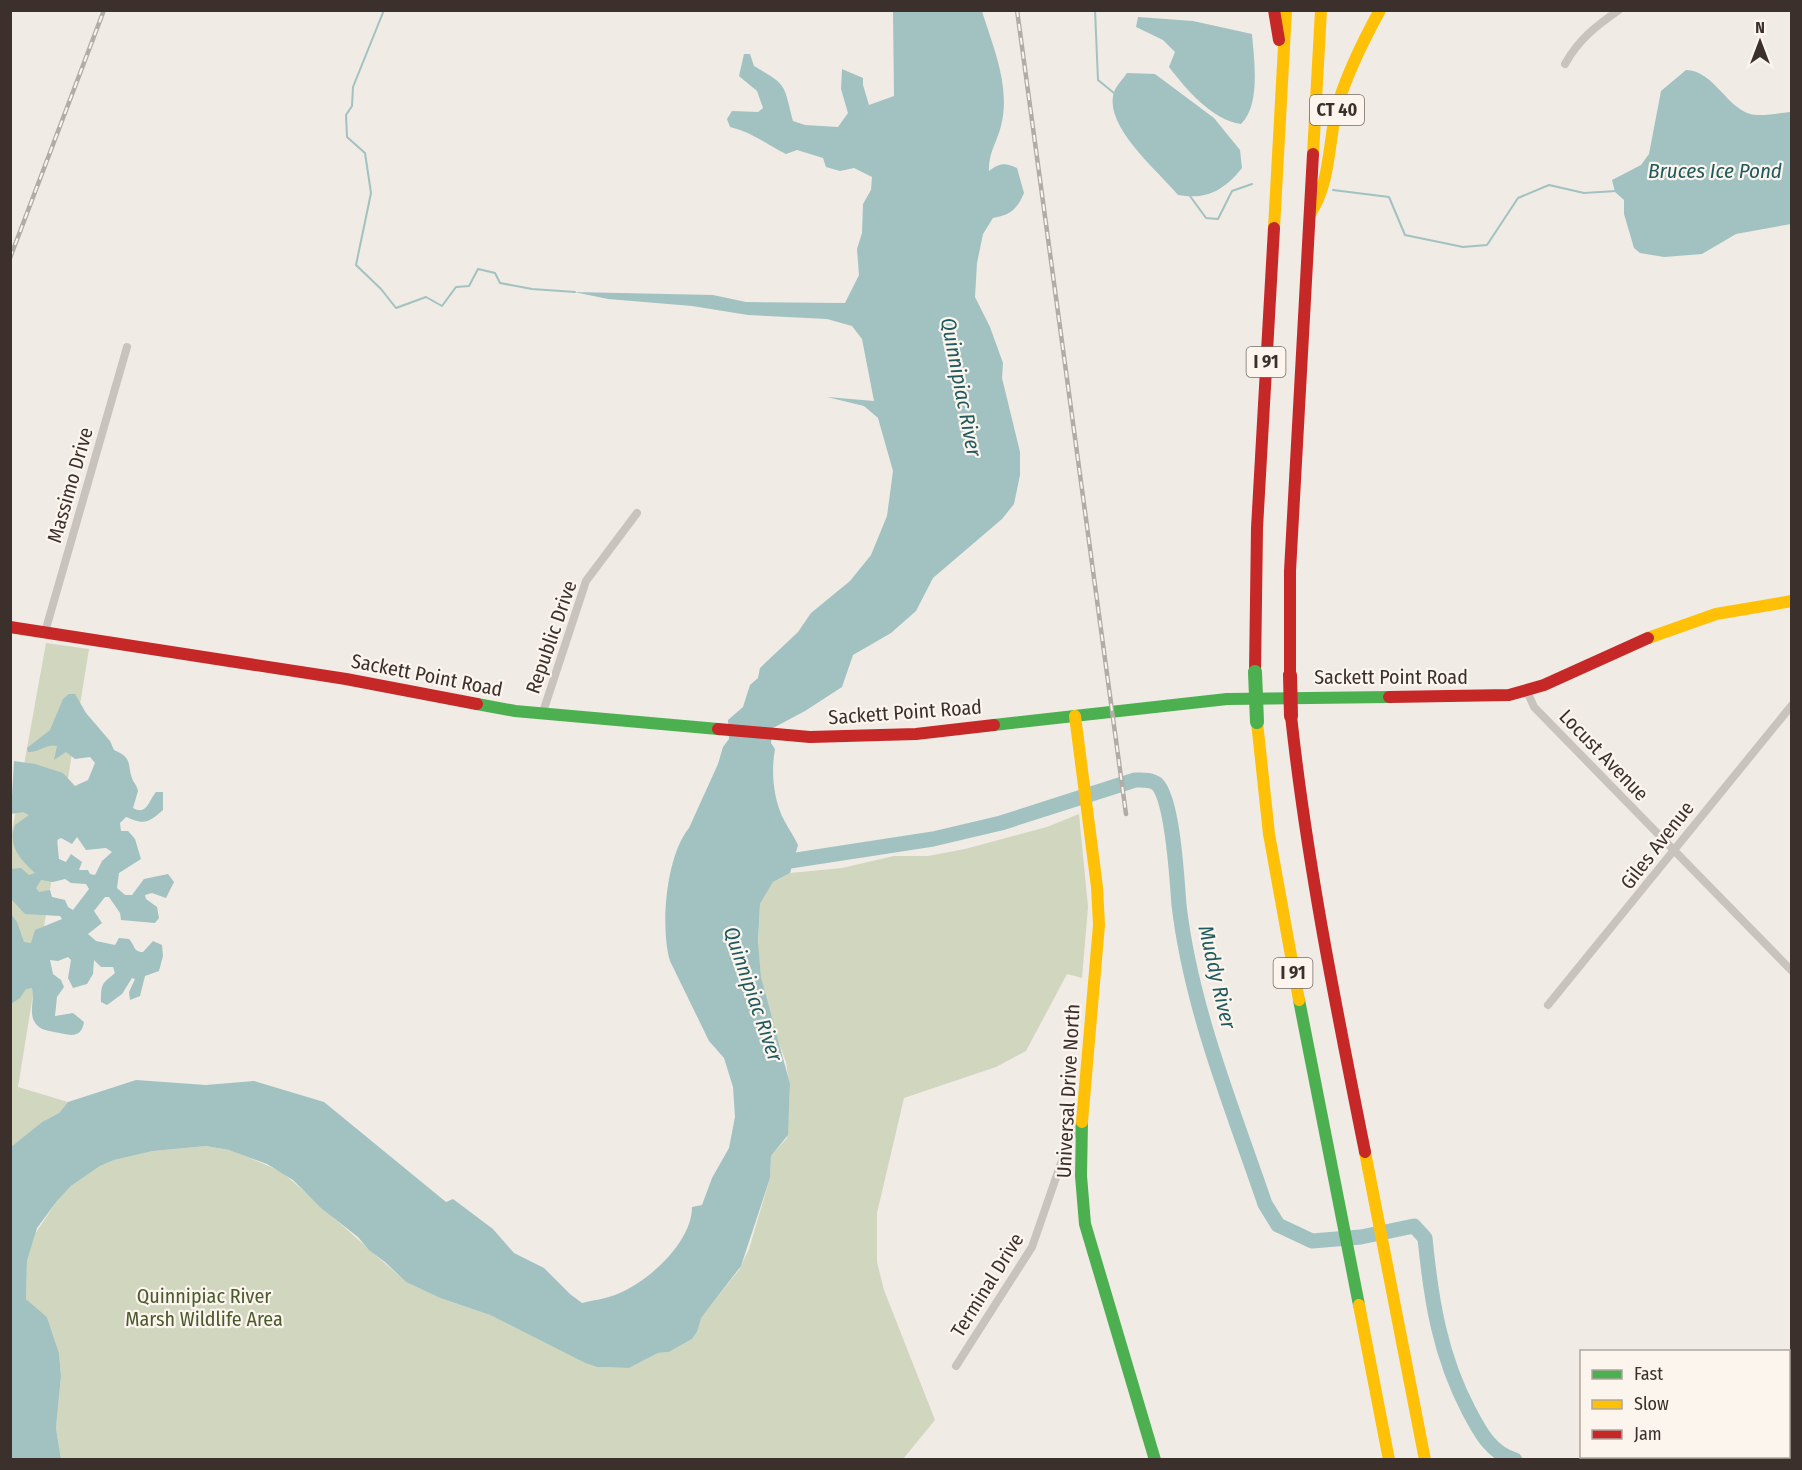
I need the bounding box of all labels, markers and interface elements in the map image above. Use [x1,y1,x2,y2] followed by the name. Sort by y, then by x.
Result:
[1730,12,1790,72] north arrow
[1755,18,1765,37] text: N
[1310,95,1364,125] road number: CT 40
[1648,158,1782,184] water label: Bruces Ice Pond
[935,315,987,459] water label: Quinnipiac River
[1246,347,1286,377] road number: I 91
[42,425,98,545] street label: Massimo Drive
[520,577,582,697] street label: Republic Drive
[349,649,505,701] street label: Sackett Point Road
[1314,665,1468,689] street label: Sackett Point Road
[827,695,983,729] street label: Sackett Point Road
[1554,704,1654,806] street label: Locust Avenue
[1615,796,1699,894] street label: Giles Avenue
[718,923,788,1065] water label: Quinnipiac River
[1192,923,1242,1032] water label: Muddy River
[1274,958,1312,988] road number: I 91
[1051,1003,1085,1179] street label: Universal Drive North
[946,1229,1028,1341] street label: Terminal Drive
[125,1284,283,1331] park label: Quinnipiac River Marsh Wildlife Area
[1580,1350,1790,1458] legend
[1634,1363,1663,1385] text: Fast
[1634,1393,1669,1415] text: Slow
[1634,1423,1662,1445] text: Jam

